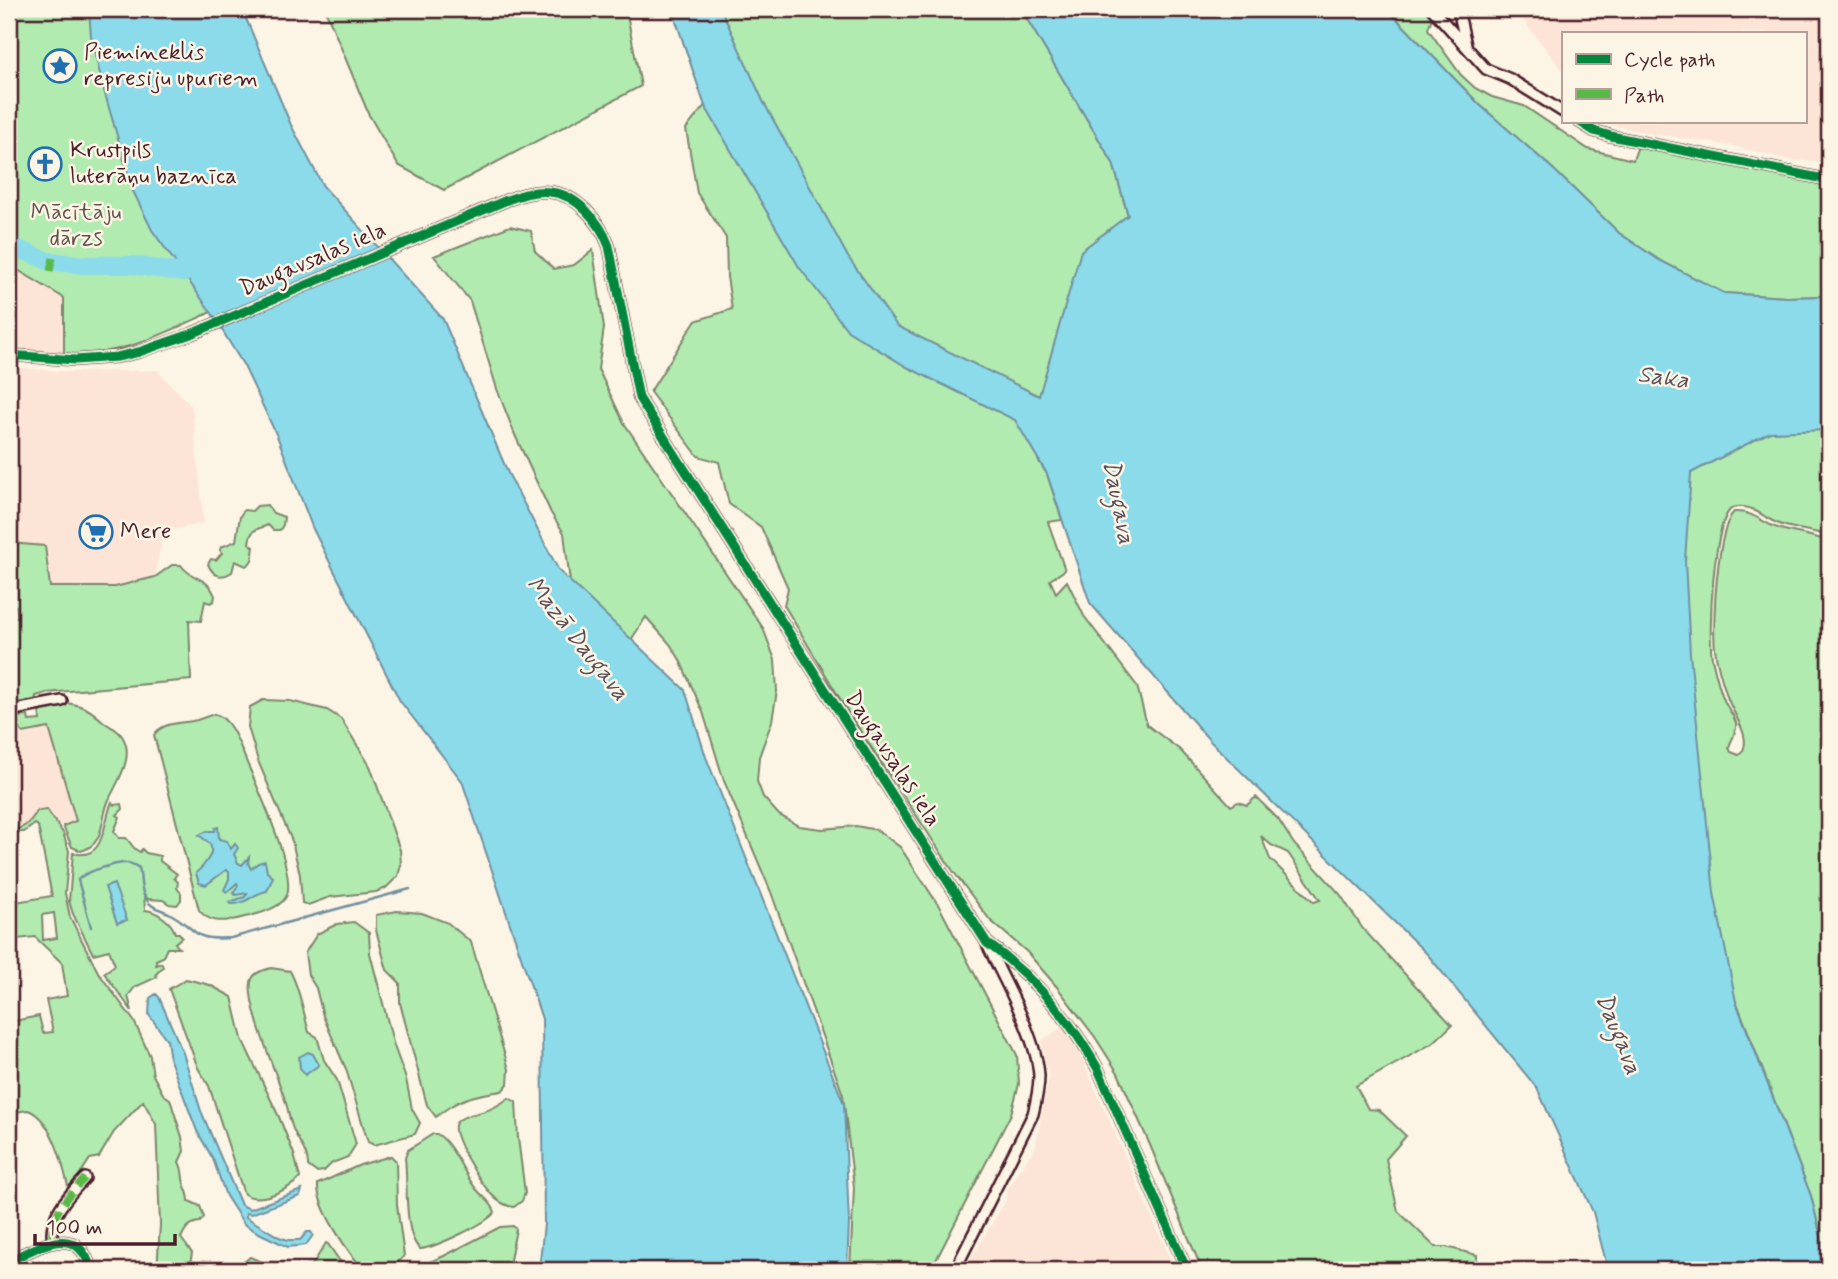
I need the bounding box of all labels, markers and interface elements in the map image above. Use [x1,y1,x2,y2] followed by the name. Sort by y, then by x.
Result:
[1562,32,1806,122] legend
[84,38,258,94] place label: Piemineklis represiju upuriem
[1624,46,1715,74] text: Cycle path
[41,47,79,85] place icon: Piemineklis represiju upuriem
[1624,82,1664,110] text: Path
[70,136,237,192] place label: Krustpils luterāņu baznīca
[26,145,64,183] church icon: Krustpils luterāņu baznīca
[31,198,121,254] park label: Mācītāju dārzs
[235,216,392,306] street label: Daugavsalas iela
[1636,359,1691,397] water label: Saka
[1092,457,1141,547] water label: Daugava
[77,513,115,551] supermarket icon: Mere
[120,517,171,547] place label: Mere
[516,570,635,709] water label: Mazā Daugava
[835,685,947,834] street label: Daugavsalas iela
[1585,989,1648,1080] water label: Daugava
[35,1202,175,1246] scale bar
[46,1214,102,1242] text: 100 m

